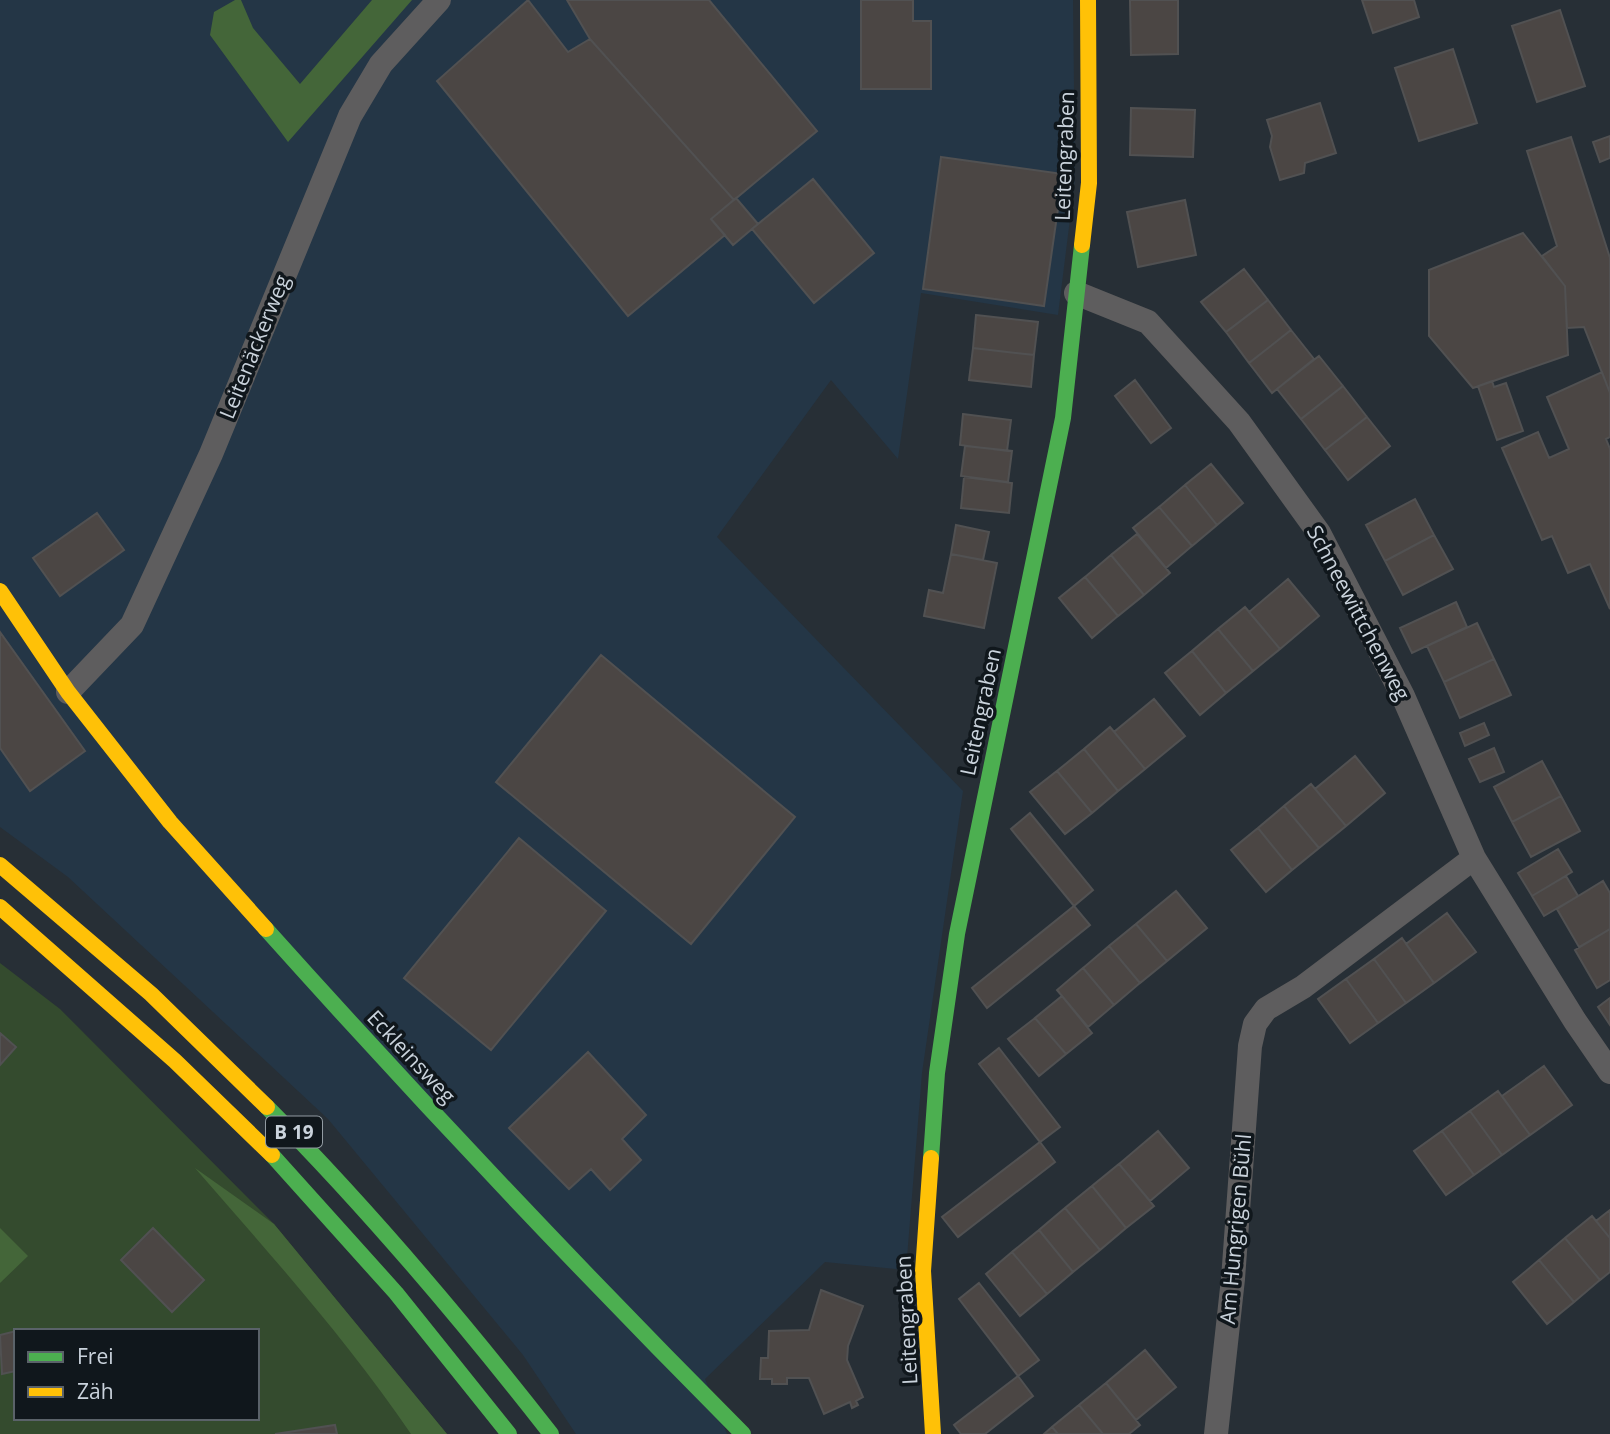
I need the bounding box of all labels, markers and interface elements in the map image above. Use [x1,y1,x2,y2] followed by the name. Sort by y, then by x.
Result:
[1048,91,1080,221] street label: Leitengraben
[212,271,296,423] street label: Leitenäckerweg
[1301,520,1417,705] street label: Schneewittchenweg
[953,646,1007,778] street label: Leitengraben
[361,1004,462,1109] street label: Eckleinsweg
[266,1116,322,1148] road number: B 19
[1213,1133,1257,1325] street label: Am Hungrigen Bühl
[889,1255,923,1385] street label: Leitengraben
[14,1329,259,1420] legend
[77,1342,114,1370] text: Frei
[77,1377,114,1405] text: Zäh

